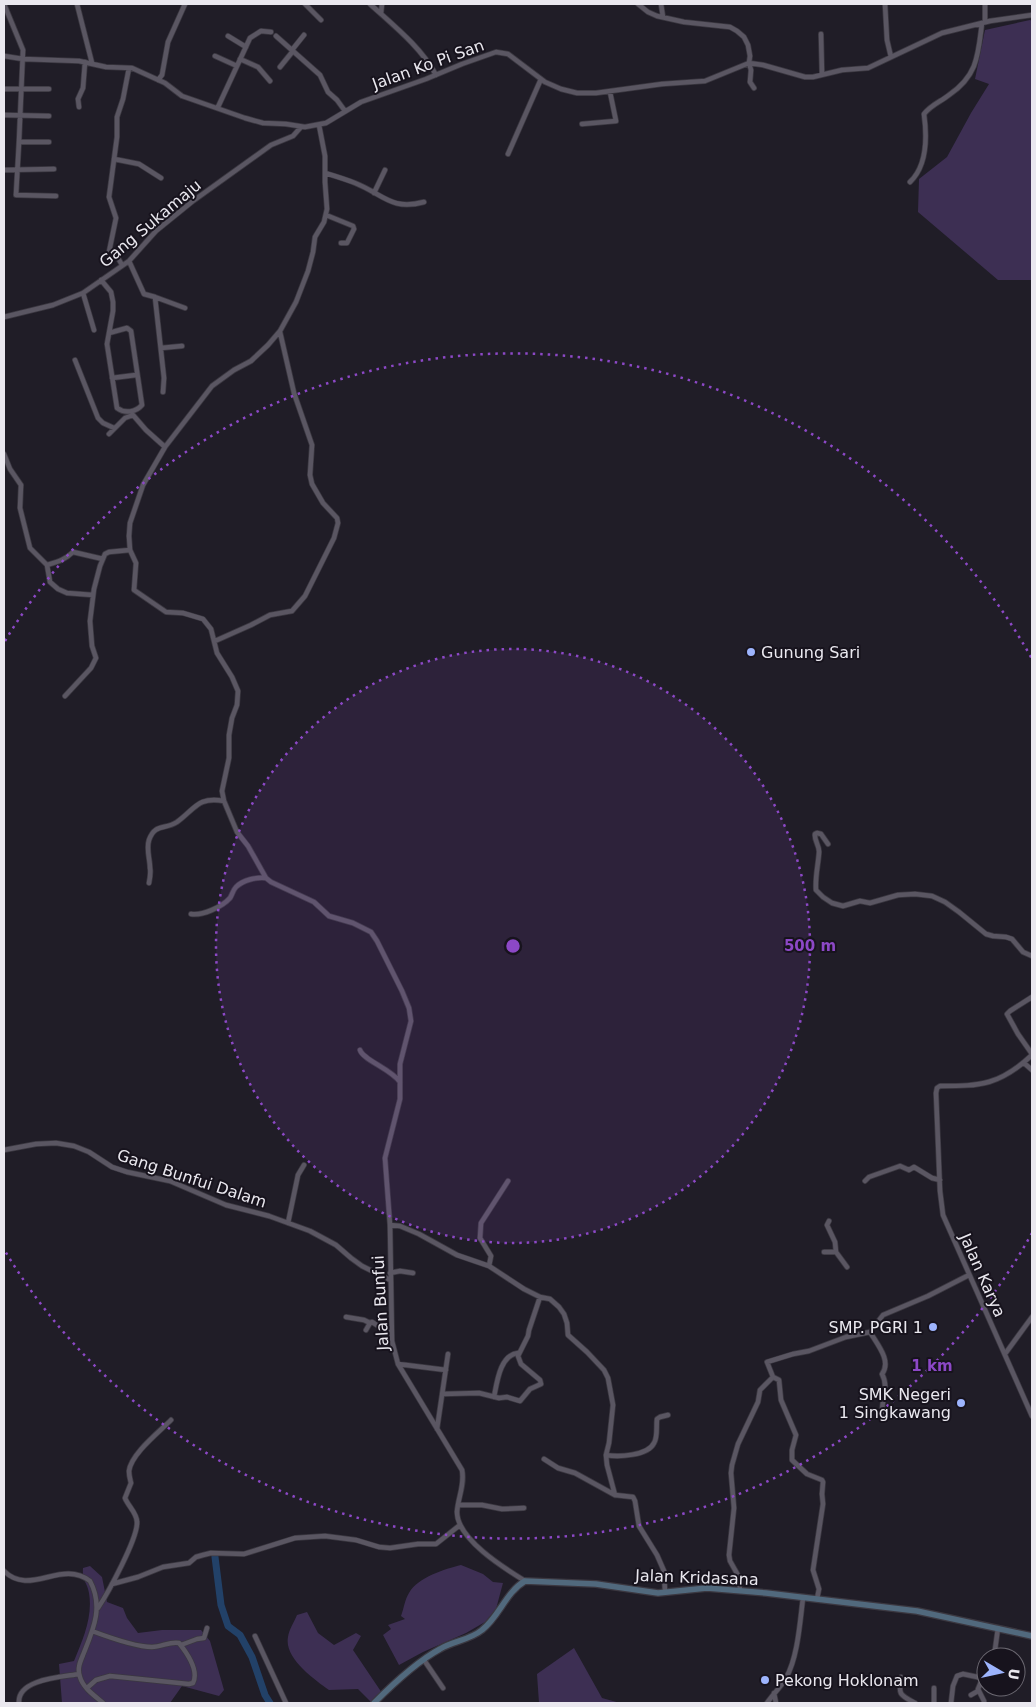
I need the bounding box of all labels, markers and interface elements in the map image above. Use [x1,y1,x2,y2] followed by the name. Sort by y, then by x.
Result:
[369,35,487,94] street label: Jalan Ko Pi San
[96,175,205,271] street label: Gang Sukamaju
[761,643,860,662] place label: Gunung Sari
[745,646,757,658] marker: Gunung Sari
[504,937,522,955] centre of rings
[784,937,836,955] text: 500 m
[115,1145,269,1212] street label: Gang Bunfui Dalam
[955,1229,1009,1320] street label: Jalan Karya
[369,1255,393,1352] street label: Jalan Bunfui
[829,1318,923,1337] place label: SMP. PGRI 1
[927,1321,939,1333] marker: SMP. PGRI 1
[911,1357,953,1375] text: 1 km
[839,1385,951,1422] place label: SMK Negeri 1 Singkawang
[955,1397,967,1409] marker: SMK Negeri 1 Singkawang
[634,1566,759,1589] street label: Jalan Kridasana
[976,1647,1026,1697] north arrow
[1005,1667,1023,1681] text: U
[775,1671,919,1690] place label: Pekong Hoklonam
[759,1674,771,1686] marker: Pekong Hoklonam

